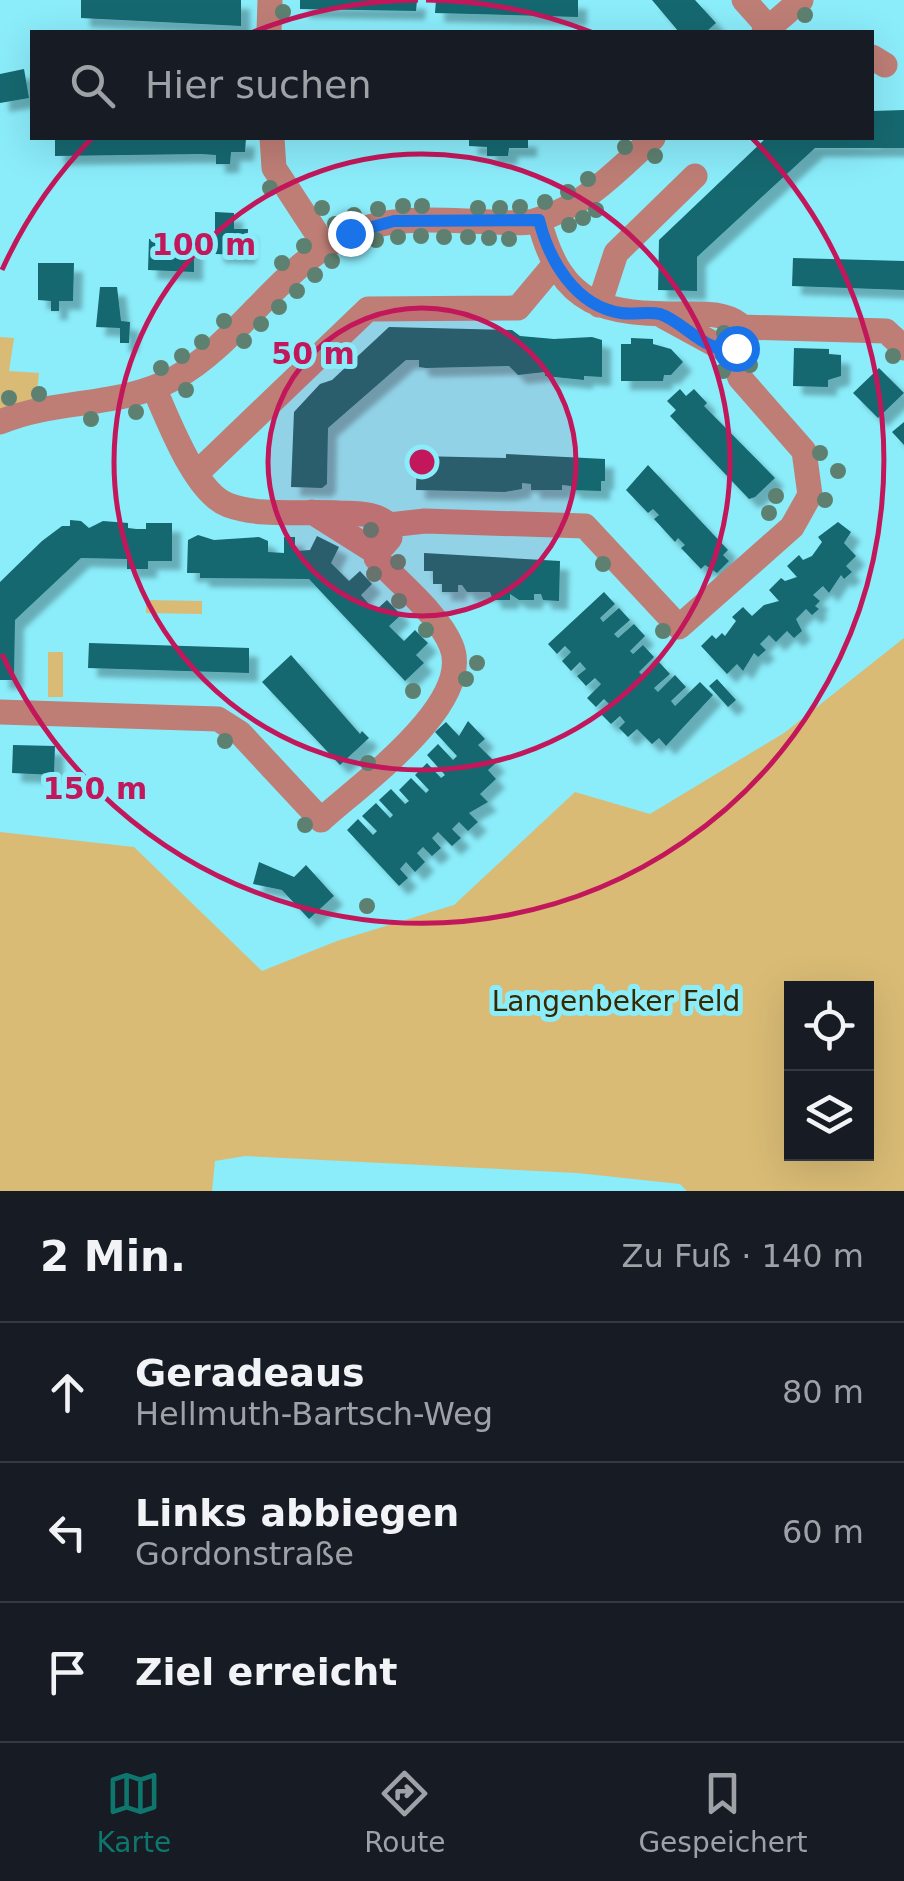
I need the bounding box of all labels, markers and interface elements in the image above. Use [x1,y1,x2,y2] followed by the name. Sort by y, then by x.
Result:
[30,30,874,140] search box
[65,58,120,113] icon: search
[145,63,372,107] text: Hier suchen
[328,211,374,257] route end
[152,227,256,262] text: 100 m
[714,326,760,372] route start
[271,336,355,371] text: 50 m
[404,444,440,480] centre of rings
[43,771,147,806] text: 150 m
[784,981,874,1161] map controls
[784,981,874,1071] button: locate
[492,985,740,1018] park label: Langenbeker Feld
[784,1071,874,1161] button: layers
[40,1232,186,1281] text: 2 Min.
[622,1237,864,1275] text: Zu Fuß · 140 m
[135,1351,365,1395] text: Geradeaus
[40,1365,95,1420] icon: ahead
[782,1373,864,1411] text: 80 m
[135,1395,493,1433] text: Hellmuth-Bartsch-Weg
[135,1491,459,1535] text: Links abbiegen
[40,1505,95,1560] icon: left
[782,1513,864,1551] text: 60 m
[135,1535,354,1573] text: Gordonstraße
[40,1645,95,1700] icon: arrive
[135,1650,397,1694] text: Ziel erreicht
[96,1766,171,1859] tab: Karte
[364,1766,445,1859] tab: Route
[638,1766,808,1859] tab: Gespeichert

